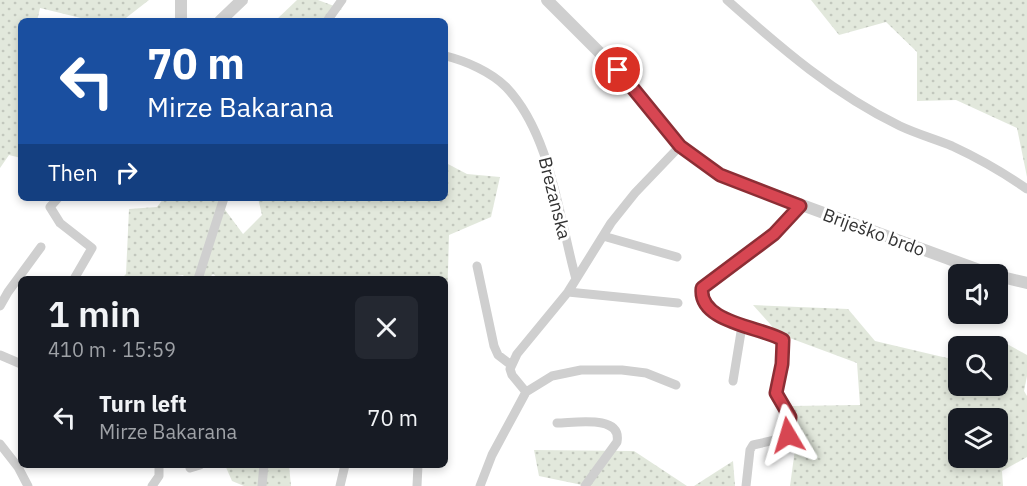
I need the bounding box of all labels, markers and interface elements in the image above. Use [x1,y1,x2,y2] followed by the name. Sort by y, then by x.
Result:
[147,36,245,91] text: 70 m
[48,42,126,120] icon: left
[592,44,643,95] pin
[601,53,634,86] icon: arrive
[147,89,334,124] text: Mirze Bakarana
[534,154,576,242] street label: Brezanska
[110,156,143,189] icon: right
[48,158,98,187] text: Then
[820,203,928,261] street label: Briješko brdo
[948,264,1008,468] map controls
[948,264,1008,324] button: sound
[48,290,141,337] text: 1 min
[355,296,418,359] button: close
[48,336,176,363] text: 410 m · 15:59
[948,336,1008,396] button: search
[99,389,187,418] text: Turn left
[48,401,81,434] icon: left
[367,403,418,432] text: 70 m
[756,403,820,467] position arrow
[948,408,1008,468] button: layers
[99,418,237,445] text: Mirze Bakarana

